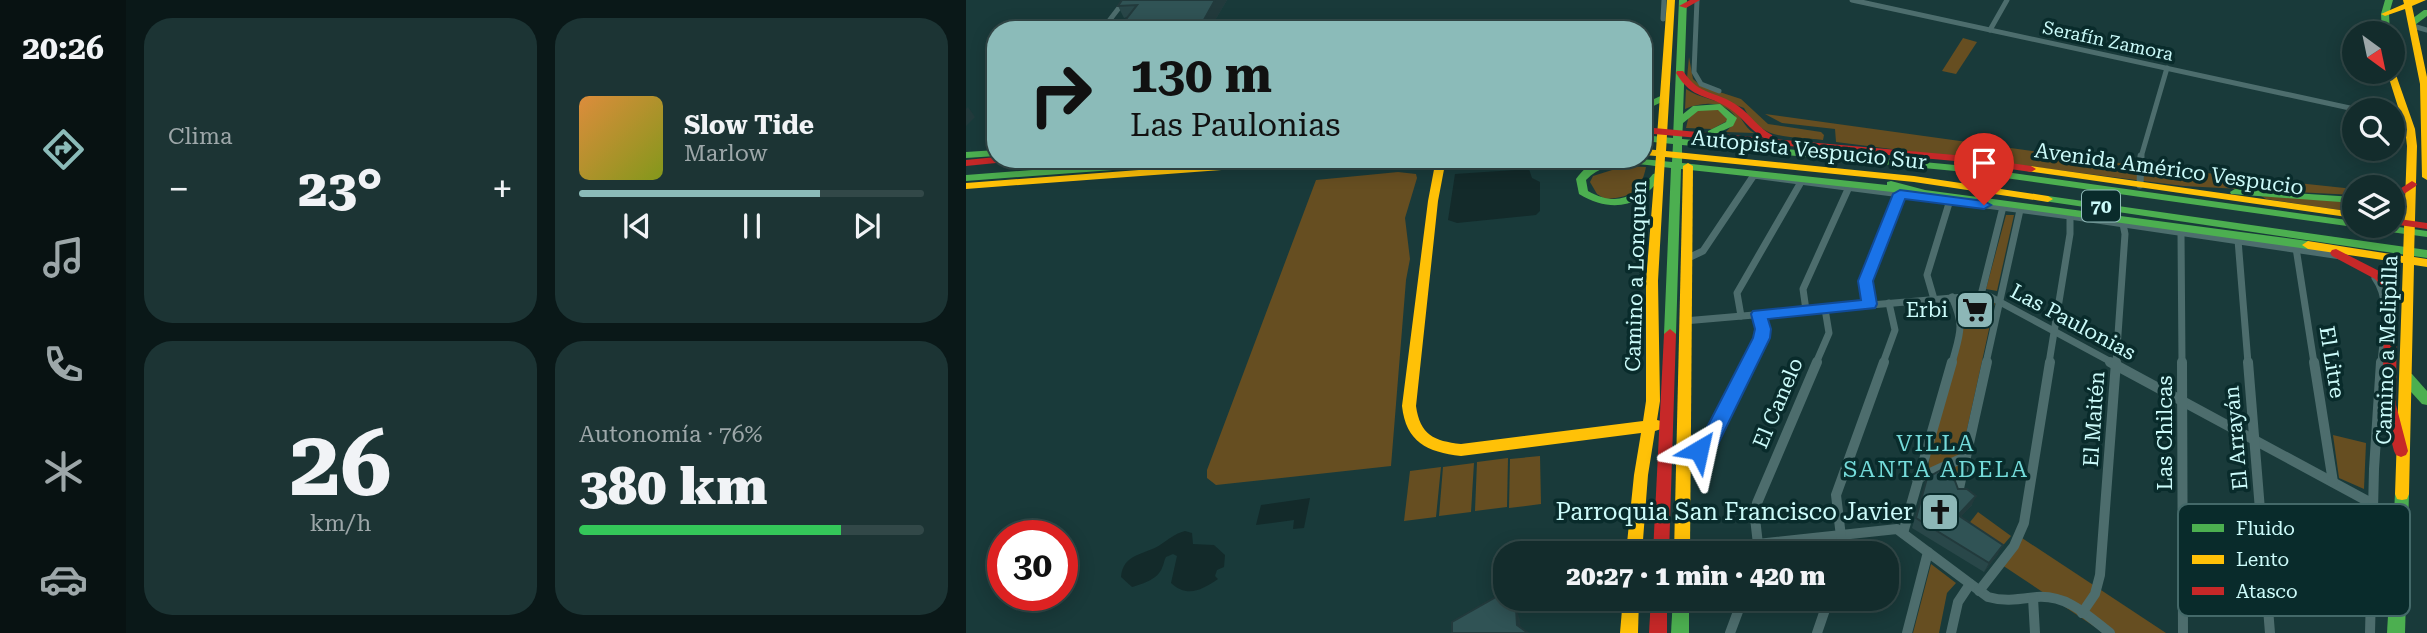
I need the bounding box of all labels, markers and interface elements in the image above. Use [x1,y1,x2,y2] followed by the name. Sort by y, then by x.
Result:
[2041,16,2175,65] street label: Serafín Zamora
[2342,21,2404,84] north arrow
[2342,21,2405,238] map controls
[22,29,104,67] text: 20:26
[1130,47,1272,104] text: 130 m
[1015,49,1106,140] icon: right
[2342,98,2405,161] button: search
[1130,106,1341,144] text: Las Paulonias
[684,110,814,140] text: Slow Tide
[168,123,232,150] text: Clima
[39,125,88,174] icon: directions
[1690,126,1928,174] street label: Autopista Vespucio Sur
[1954,133,2014,205] pin
[2033,138,2305,200] street label: Avenida Américo Vespucio
[684,140,767,167] text: Marlow
[1965,144,2003,182] icon: arrive
[298,158,383,219] text: 23°
[168,167,189,211] text: −
[492,167,513,211] text: +
[2342,175,2405,238] button: layers
[1621,179,1651,372] street label: Camino a Lonquén
[2082,190,2120,222] road number: 70
[618,207,656,245] icon: previous
[733,207,771,245] icon: pause
[848,207,886,245] icon: next
[39,233,88,282] icon: music
[2372,254,2402,445] street label: Camino a Melipilla
[2006,279,2140,365] street label: Las Paulonias
[1954,289,1996,331] supermarket icon: Erbi
[1906,298,1948,322] place label: Erbi
[2314,324,2350,400] street label: El Litre
[39,340,88,389] icon: phone
[1748,354,1808,452] street label: El Canelo
[2079,370,2109,468] street label: El Maitén
[2153,376,2177,490] street label: Las Chilcas
[2219,384,2253,491] street label: El Arrayán
[290,411,391,517] text: 26
[1662,413,1736,487] position arrow
[579,421,763,448] text: Autonomía · 76%
[1843,430,2029,483] district label: VILLA SANTA ADELA
[39,447,88,496] icon: climate
[579,456,767,517] text: 380 km
[1919,491,1961,533] church icon: Parroquia San Francisco Javier
[1555,498,1913,526] place label: Parroquia San Francisco Javier
[2178,504,2410,616] legend
[310,510,371,537] text: km/h
[2236,517,2295,540] text: Fluido
[987,520,1078,611] speed limit sign: 30
[2236,548,2289,571] text: Lento
[39,555,88,604] icon: car
[1566,561,1826,591] text: 20:27 · 1 min · 420 m
[2236,580,2298,603] text: Atasco

